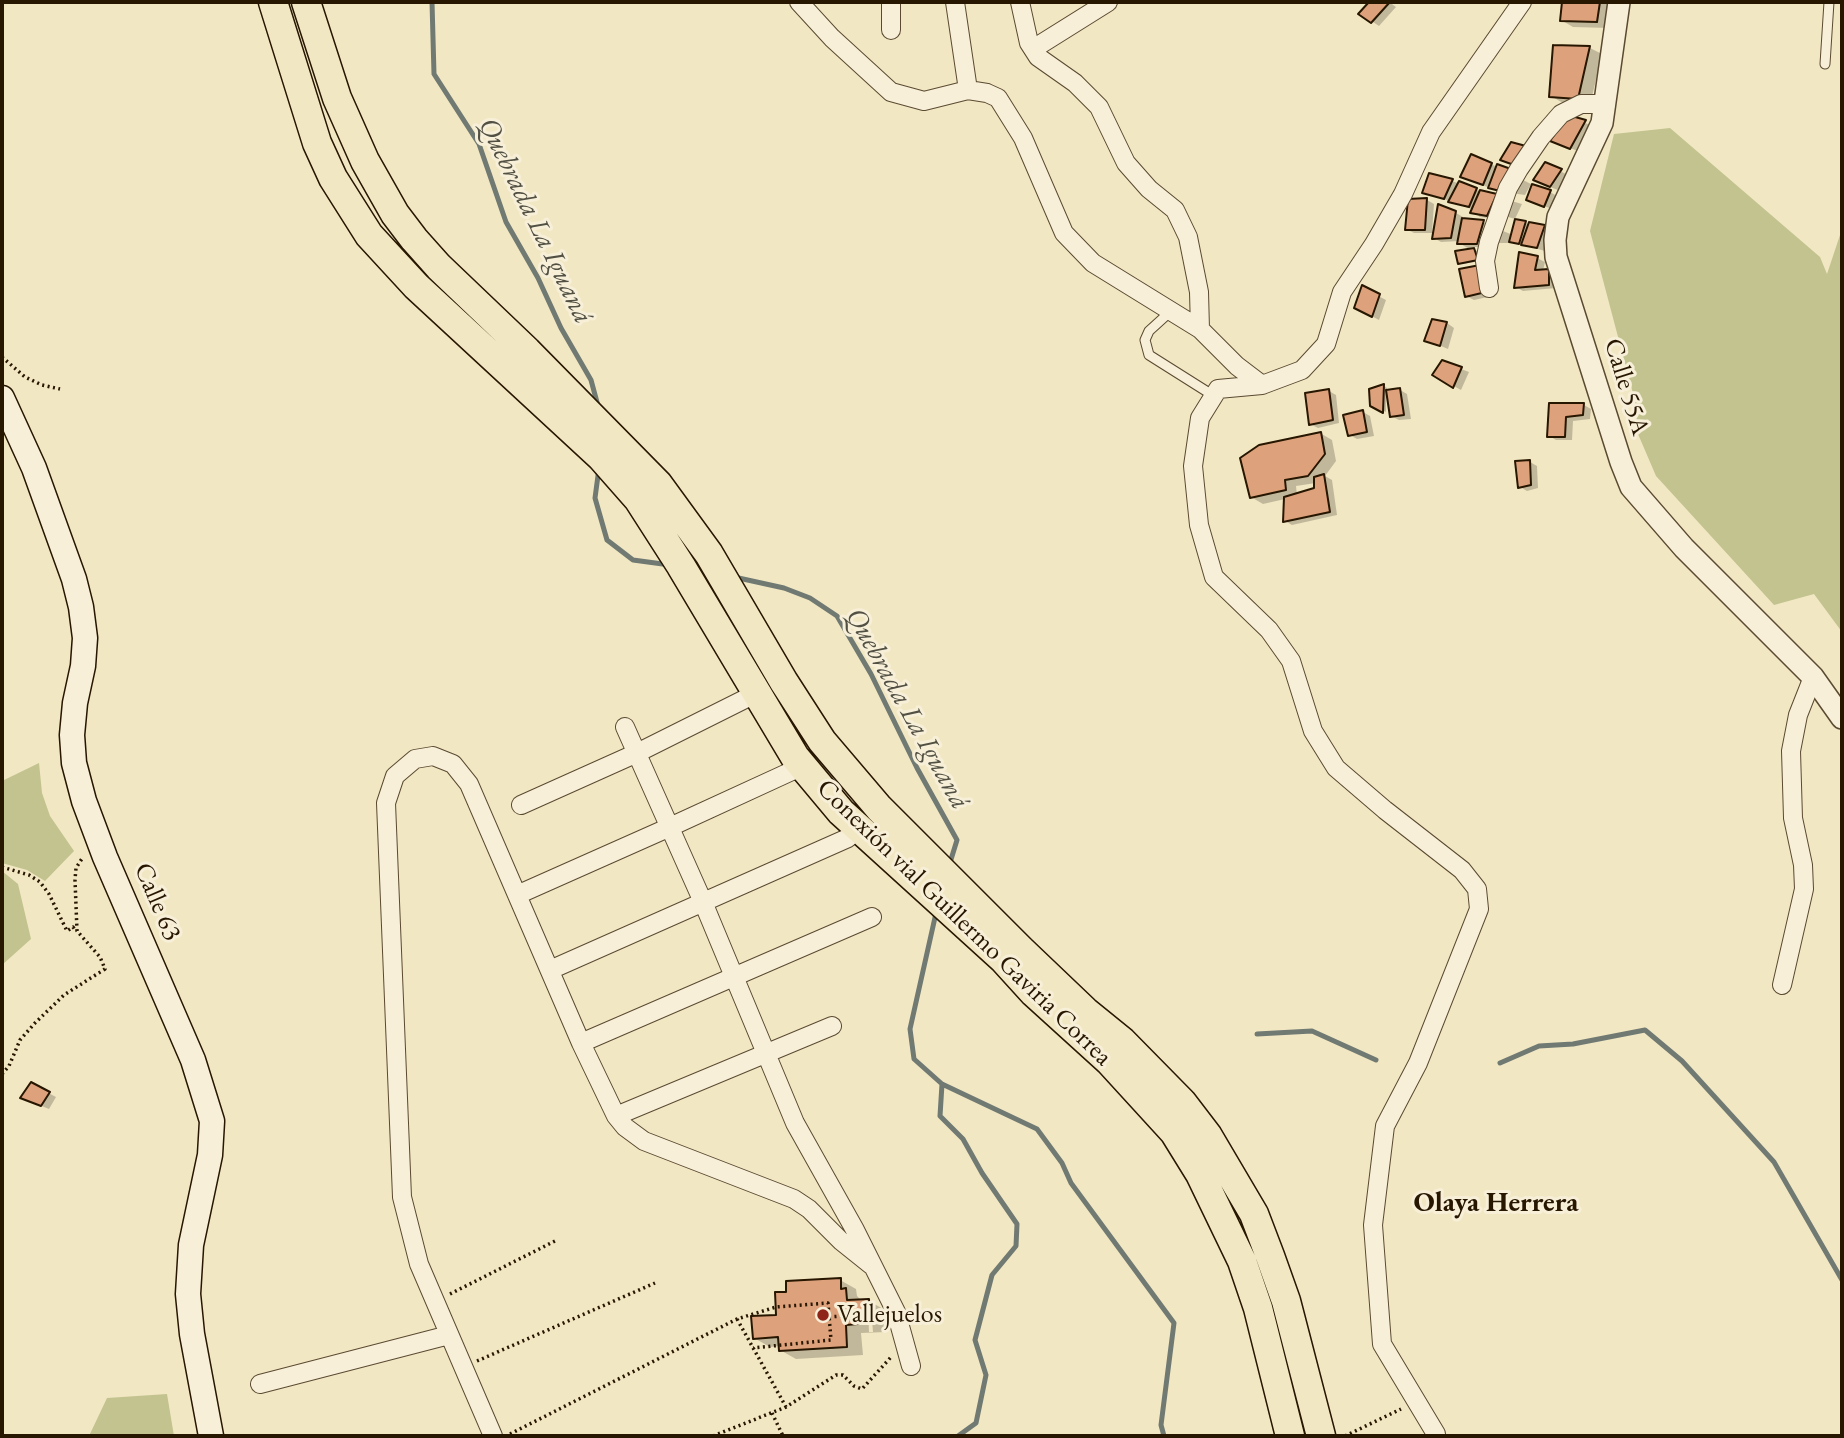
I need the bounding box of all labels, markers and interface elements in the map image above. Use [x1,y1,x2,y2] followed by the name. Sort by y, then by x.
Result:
[471,113,599,329] water label: Quebrada La Iguaná
[1597,335,1655,439] street label: Calle 55A
[838,602,976,816] water label: Quebrada La Iguaná
[810,773,1118,1073] street label: Conexión vial Guillermo Gaviria Correa
[127,858,187,946] street label: Calle 63
[1414,1186,1578,1220] district label: Olaya Herrera
[837,1299,942,1331] place label: Vallejuelos
[815,1307,831,1323] marker: Vallejuelos

